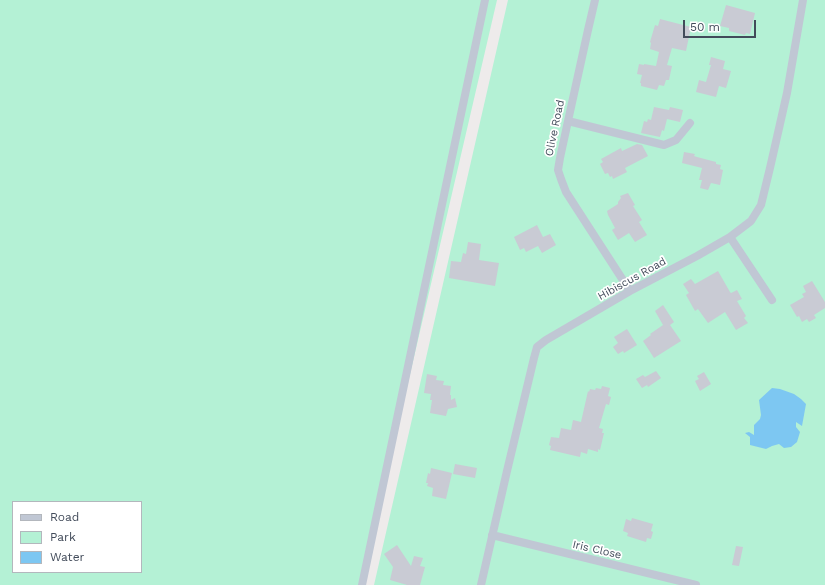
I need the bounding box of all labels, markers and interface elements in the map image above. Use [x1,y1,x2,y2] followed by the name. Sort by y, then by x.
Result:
[685,12,758,38] scale bar
[690,20,720,34] text: 50 m
[543,99,567,157] street label: Olive Road
[596,255,668,303] street label: Hibiscus Road
[12,501,142,573] legend
[50,510,79,524] text: Road
[50,530,76,544] text: Park
[571,538,623,562] street label: Iris Close
[50,550,84,564] text: Water

